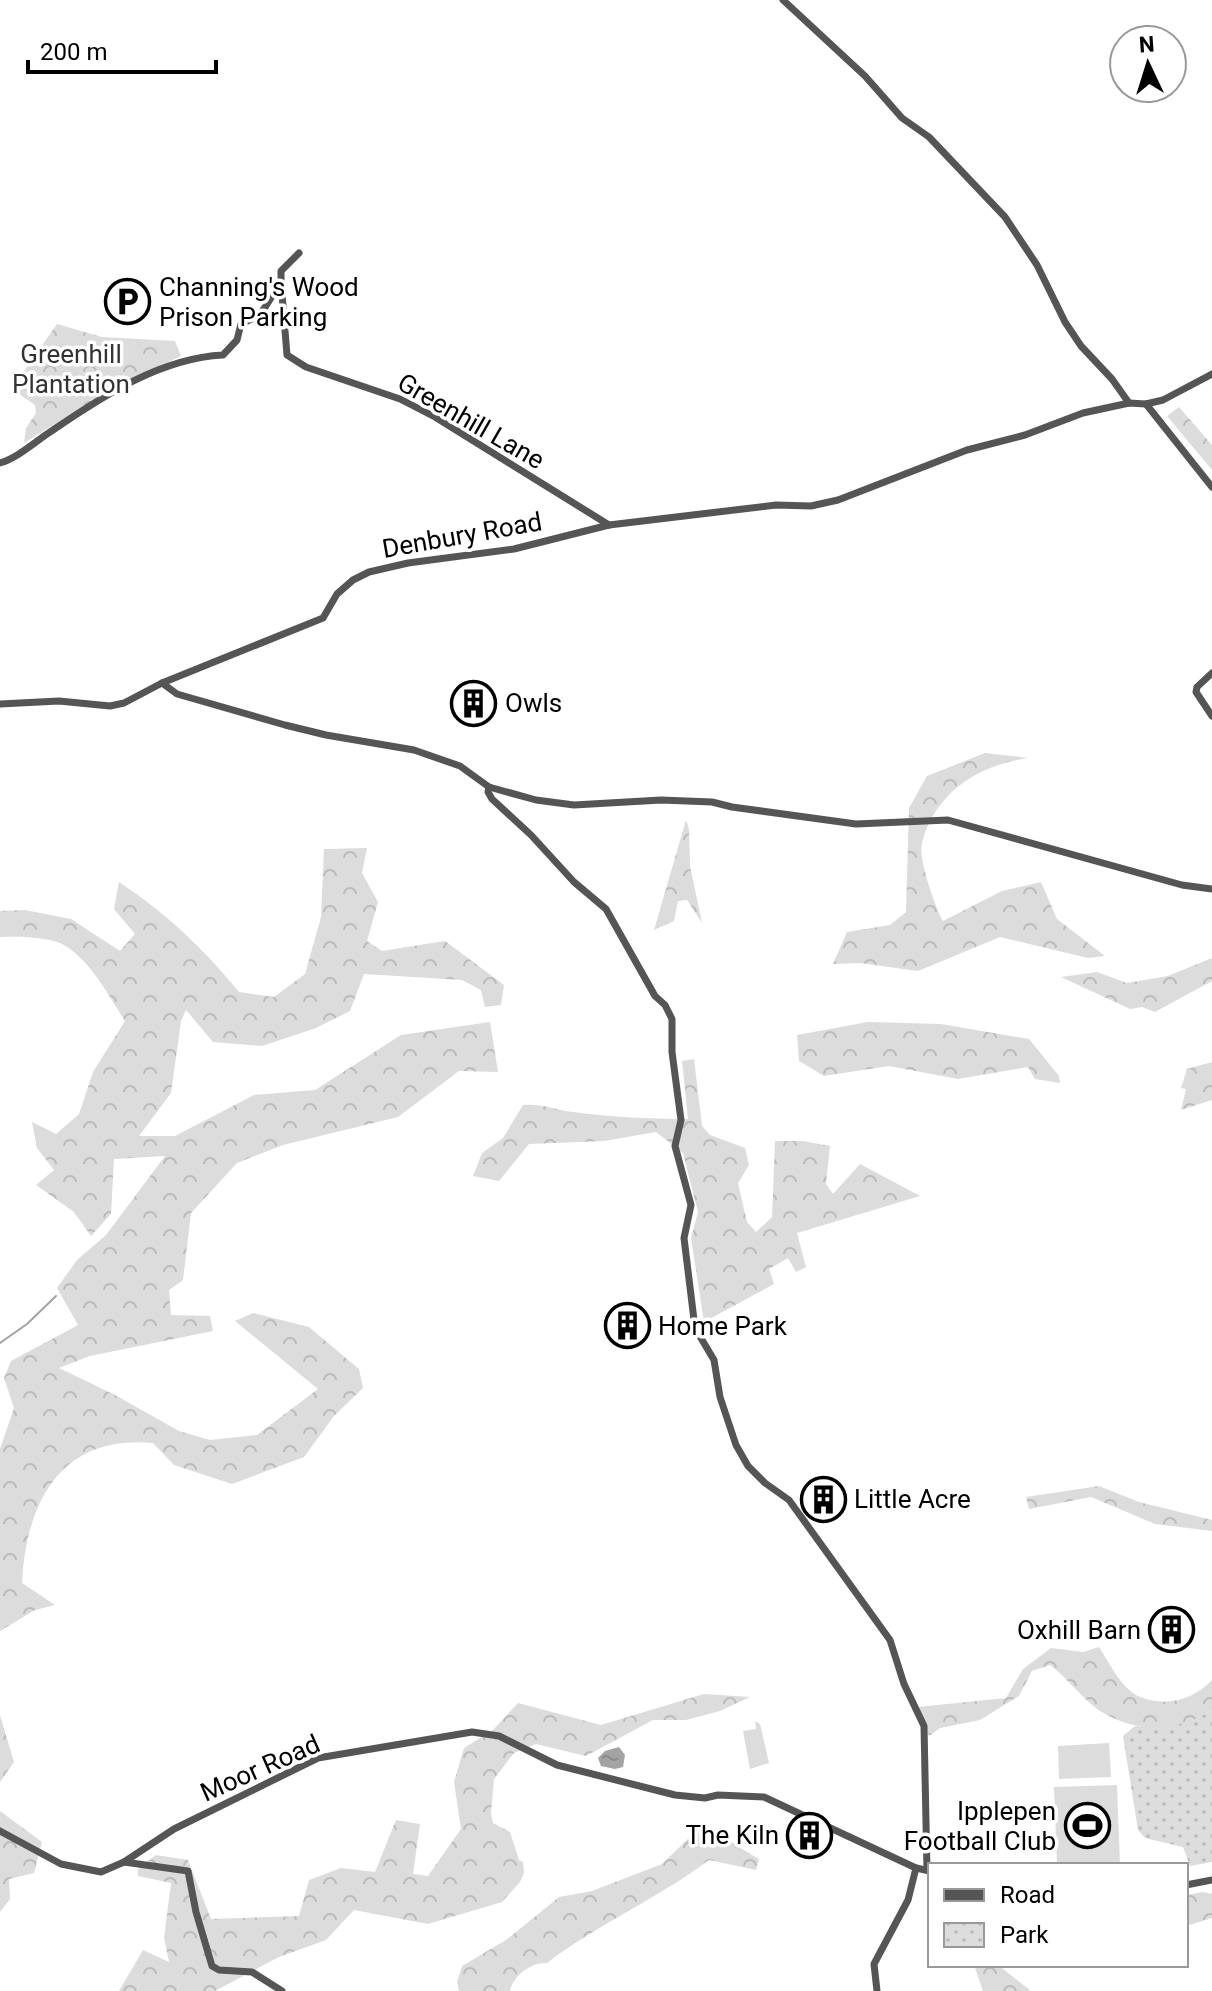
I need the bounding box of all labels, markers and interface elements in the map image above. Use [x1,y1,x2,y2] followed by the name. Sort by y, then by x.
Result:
[28,24,216,74] scale bar
[1108,24,1188,104] north arrow
[1138,32,1155,58] text: N
[40,38,107,66] text: 200 m
[159,272,359,332] place label: Channing's Wood Prison Parking
[104,278,152,326] parking icon: Channing's Wood Prison Parking
[12,339,130,399] park label: Greenhill Plantation
[392,367,550,475] street label: Greenhill Lane
[380,506,544,564] street label: Denbury Road
[450,679,498,727] building icon: Owls
[505,688,562,718] place label: Owls
[603,1302,651,1350] building icon: Home Park
[658,1311,788,1341] place label: Home Park
[799,1475,847,1523] building icon: Little Acre
[854,1484,971,1514] place label: Little Acre
[1148,1606,1196,1654] building icon: Oxhill Barn
[1017,1615,1141,1645] place label: Oxhill Barn
[196,1728,324,1808] street label: Moor Road
[904,1796,1056,1856] place label: Ipplepen Football Club
[1063,1802,1111,1850] sports icon: Ipplepen Football Club
[786,1811,834,1859] building icon: The Kiln
[686,1820,779,1850] place label: The Kiln
[928,1863,1188,1967] legend
[1000,1881,1055,1909] text: Road
[1000,1921,1049,1949] text: Park

